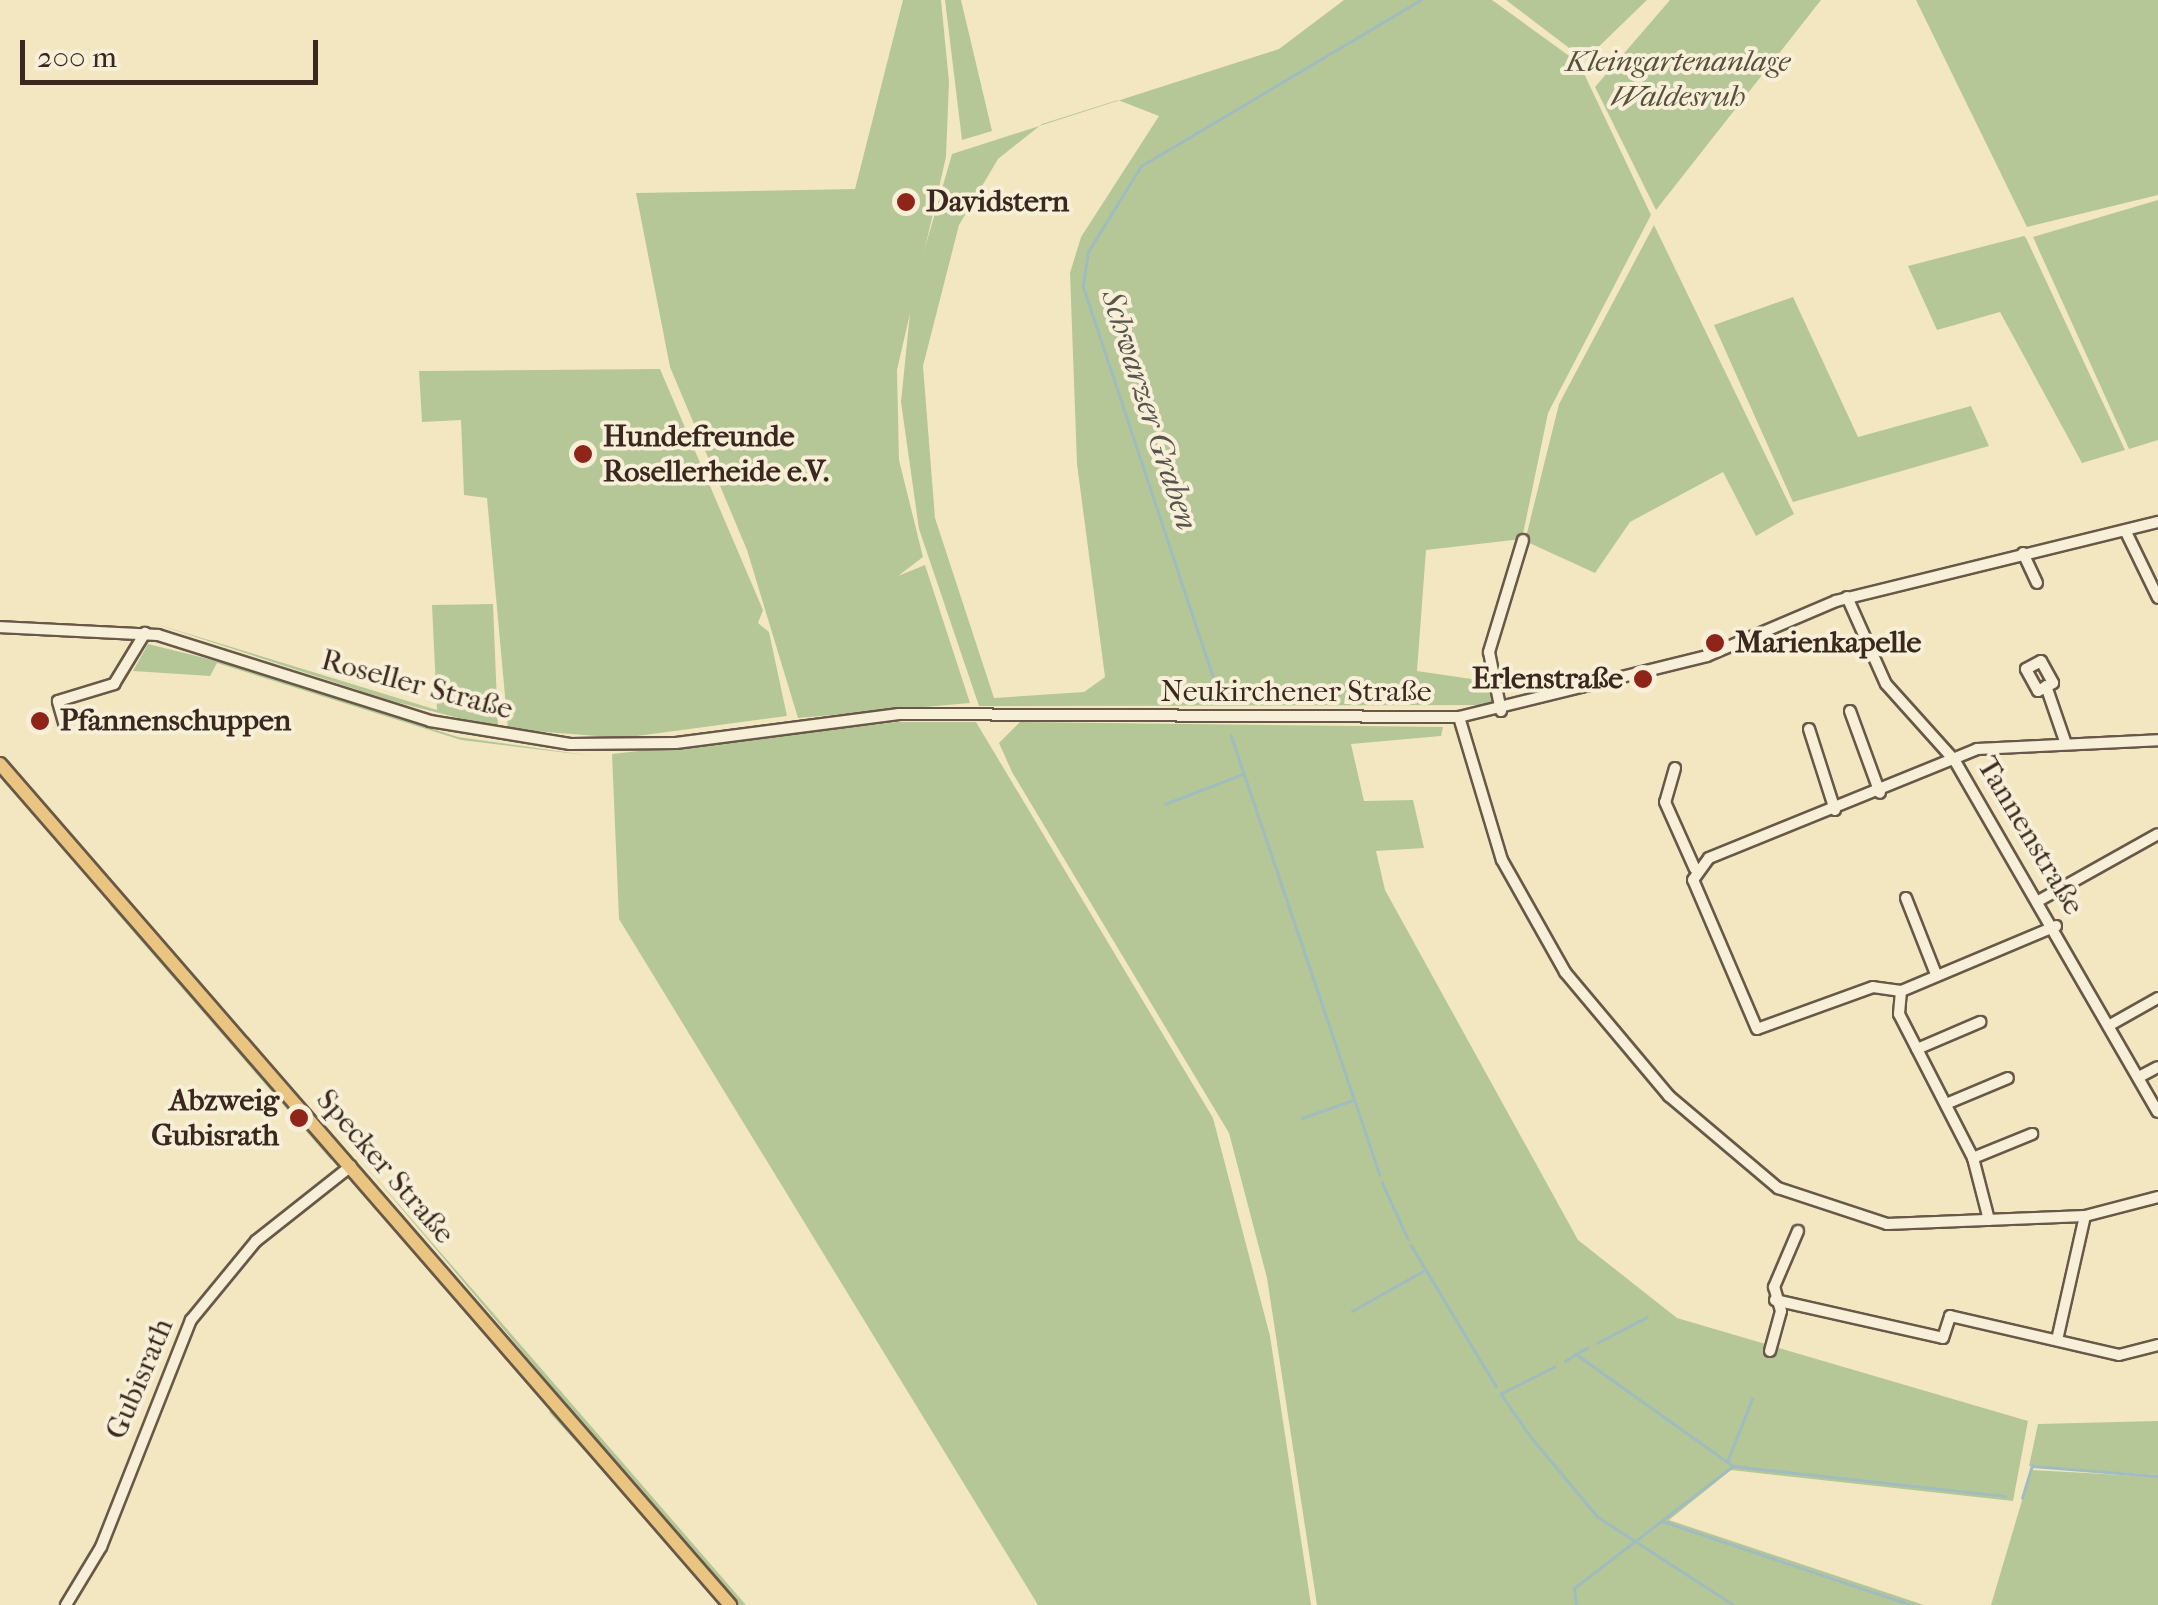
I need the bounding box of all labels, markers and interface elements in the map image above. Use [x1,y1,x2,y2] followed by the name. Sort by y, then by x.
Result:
[25,20,322,82] scale bar
[37,40,117,75] text: 200 m
[1566,44,1790,114] park label: Kleingartenanlage Waldesruh
[926,184,1069,220] place label: Davidstern
[895,191,917,213] marker: Davidstern
[1092,285,1206,535] water label: Schwarzer Graben
[603,419,829,490] place label: Hundefreunde Rosellerheide e.V.
[572,443,594,465] marker: Hundefreunde Rosellerheide e.V.
[1735,625,1921,661] place label: Marienkapelle
[1704,632,1726,654] marker: Marienkapelle
[317,642,517,728] street label: Roseller Straße
[1472,661,1623,697] place label: Erlenstraße
[1632,668,1654,690] marker: Erlenstraße
[1161,674,1431,710] street label: Neukirchener Straße
[60,703,291,739] place label: Pfannenschuppen
[29,710,51,732] marker: Pfannenschuppen
[1969,750,2091,922] street label: Tannenstraße
[308,1082,462,1252] street label: Specker Straße
[151,1083,279,1154] place label: Abzweig Gubisrath
[288,1107,310,1129] marker: Abzweig Gubisrath
[98,1313,182,1445] street label: Gubisrath

